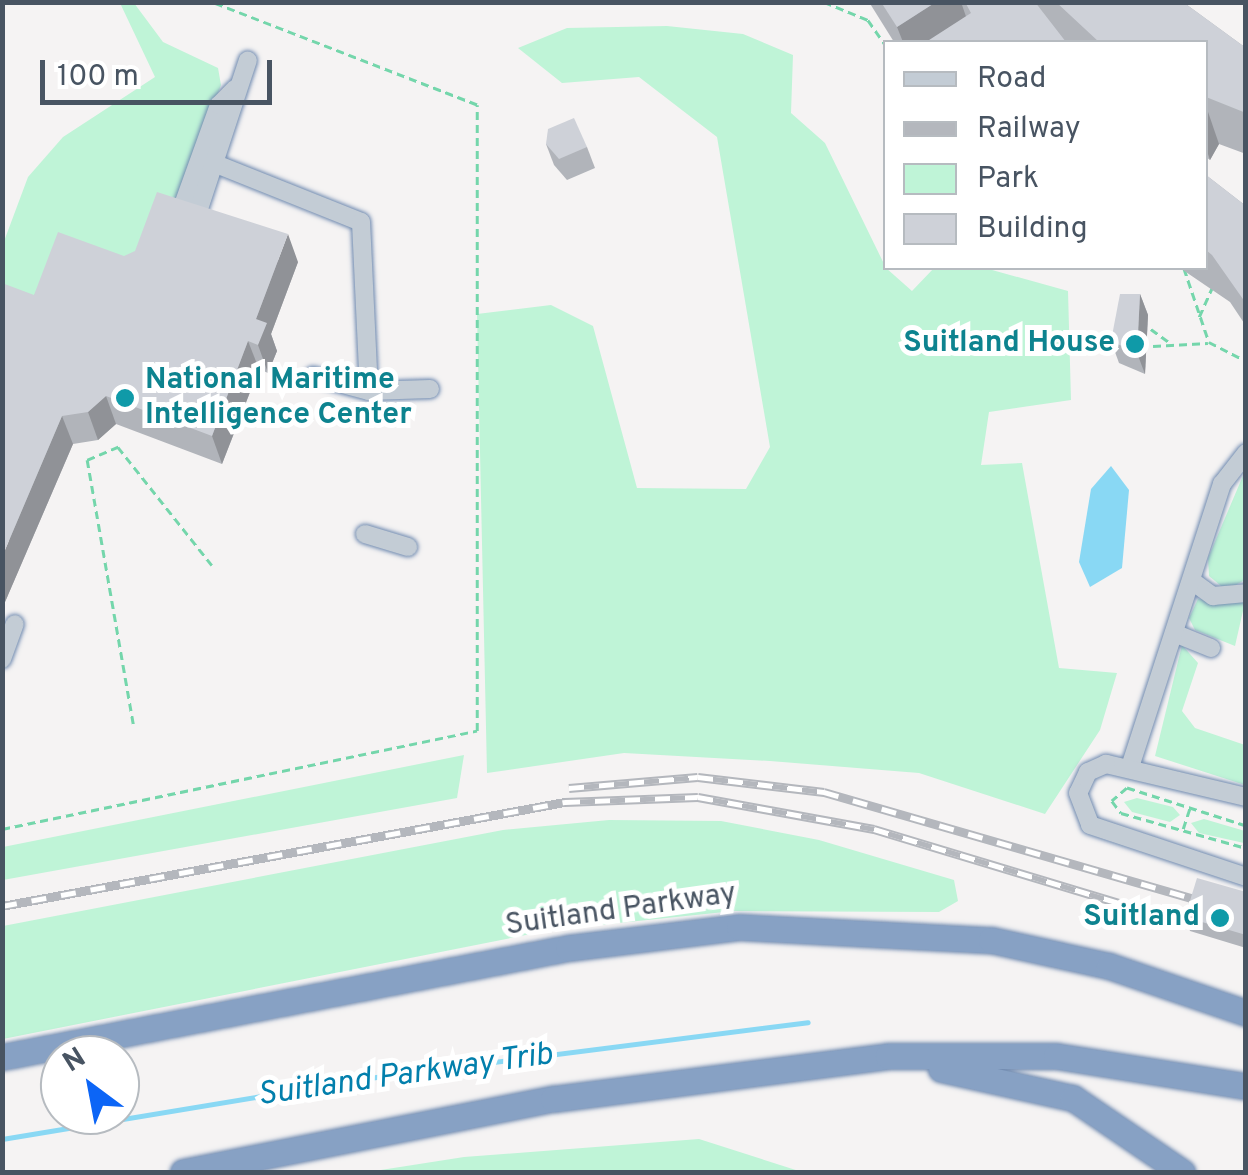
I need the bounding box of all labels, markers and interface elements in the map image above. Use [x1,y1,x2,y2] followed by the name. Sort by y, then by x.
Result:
[45,40,278,102] scale bar
[883,40,1208,270] legend
[57,59,139,96] text: 100 m
[977,61,1046,98] text: Road
[977,111,1081,148] text: Railway
[977,161,1039,198] text: Park
[977,211,1088,248] text: Building
[903,326,1115,362] place label: Suitland House
[1124,333,1146,355] marker: Suitland House
[145,363,412,434] place label: National Maritime Intelligence Center
[114,387,136,409] marker: National Maritime Intelligence Center
[503,877,739,945] street label: Suitland Parkway
[1083,900,1200,936] place label: Suitland
[1209,907,1231,929] marker: Suitland
[40,1035,140,1135] north arrow
[255,1036,555,1116] water label: Suitland Parkway Trib
[57,1041,93,1082] text: N

